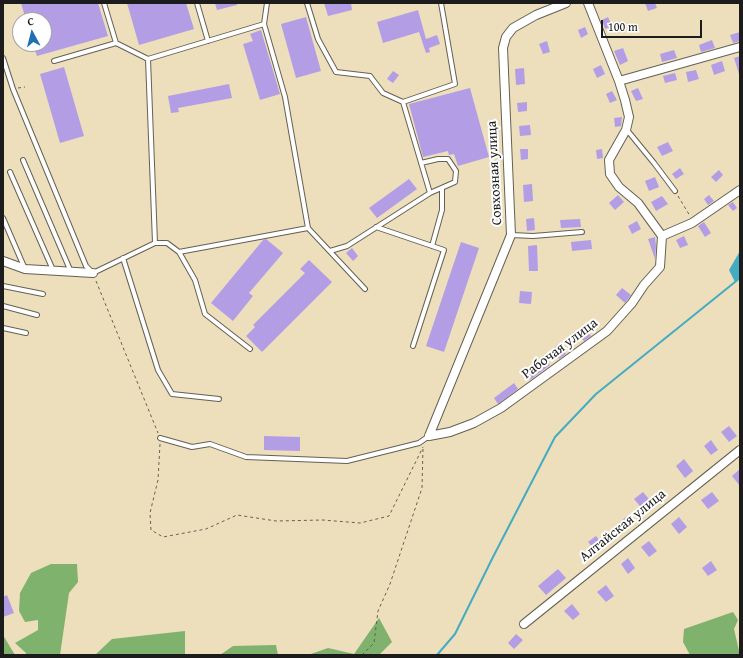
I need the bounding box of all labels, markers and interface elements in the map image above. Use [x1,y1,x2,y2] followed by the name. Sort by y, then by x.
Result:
[12,12,52,52] north arrow
[603,12,704,38] scale bar
[27,13,35,29] text: С
[608,18,638,35] text: 100 m
[484,120,506,226] street label: Совхозная улица
[519,315,601,383] street label: Рабочая улица
[576,486,670,566] street label: Алтайская улица

